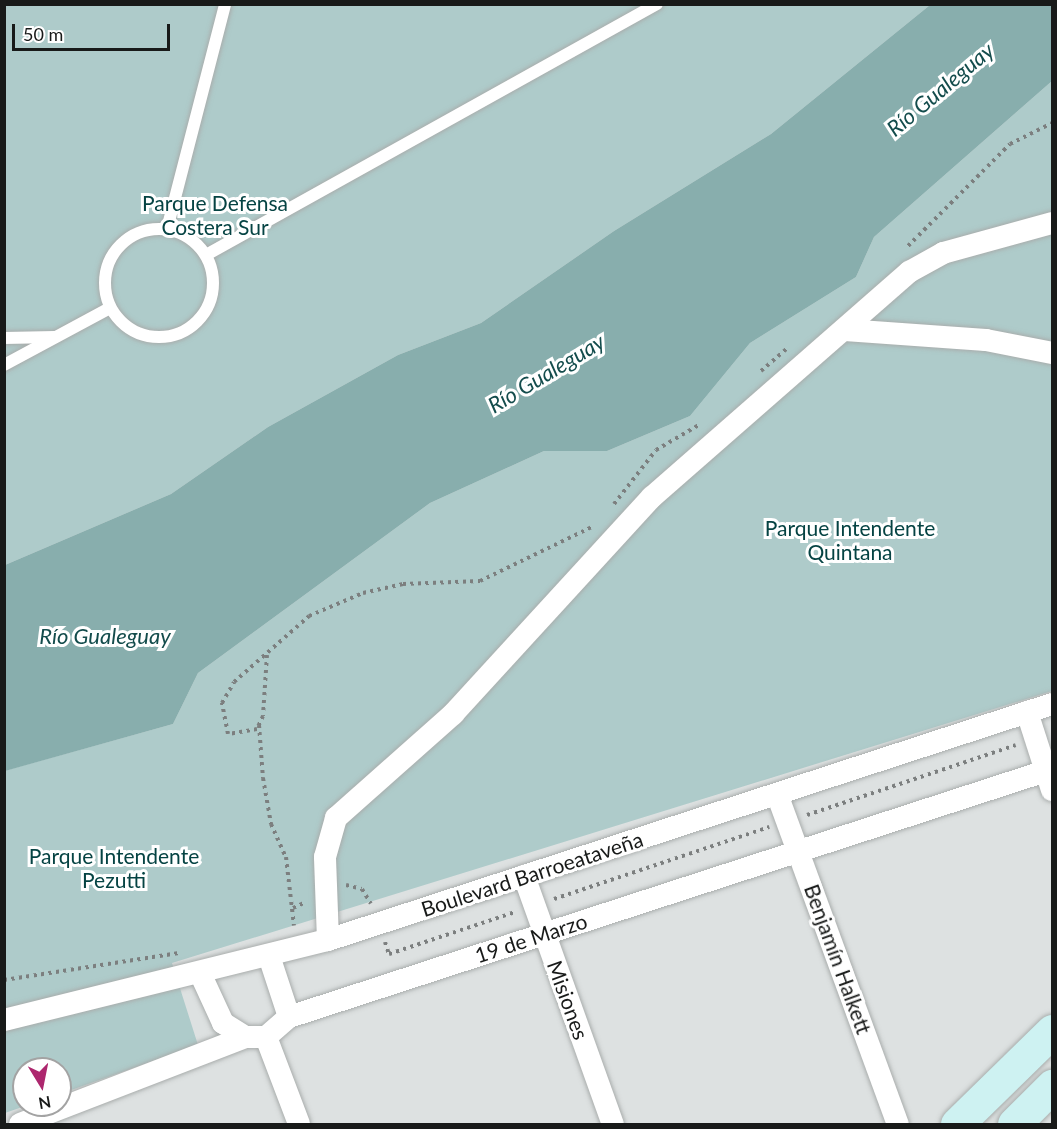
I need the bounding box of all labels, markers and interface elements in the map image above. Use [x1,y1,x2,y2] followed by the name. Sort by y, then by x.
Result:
[15,12,172,50] scale bar
[23,23,63,45] text: 50 m
[881,37,999,141] water label: Río Gualeguay
[142,190,288,240] park label: Parque Defensa Costera Sur
[483,328,609,418] water label: Río Gualeguay
[765,515,935,565] park label: Parque Intendente Quintana
[39,623,171,649] water label: Río Gualeguay
[418,826,646,922] street label: Boulevard Barroeataveña
[29,843,199,893] park label: Parque Intendente Pezutti
[799,881,877,1037] street label: Benjamín Halkett
[472,908,590,968] street label: 19 de Marzo
[542,957,594,1043] street label: Misiones
[12,1057,72,1117] north arrow
[37,1093,53,1114] text: N

